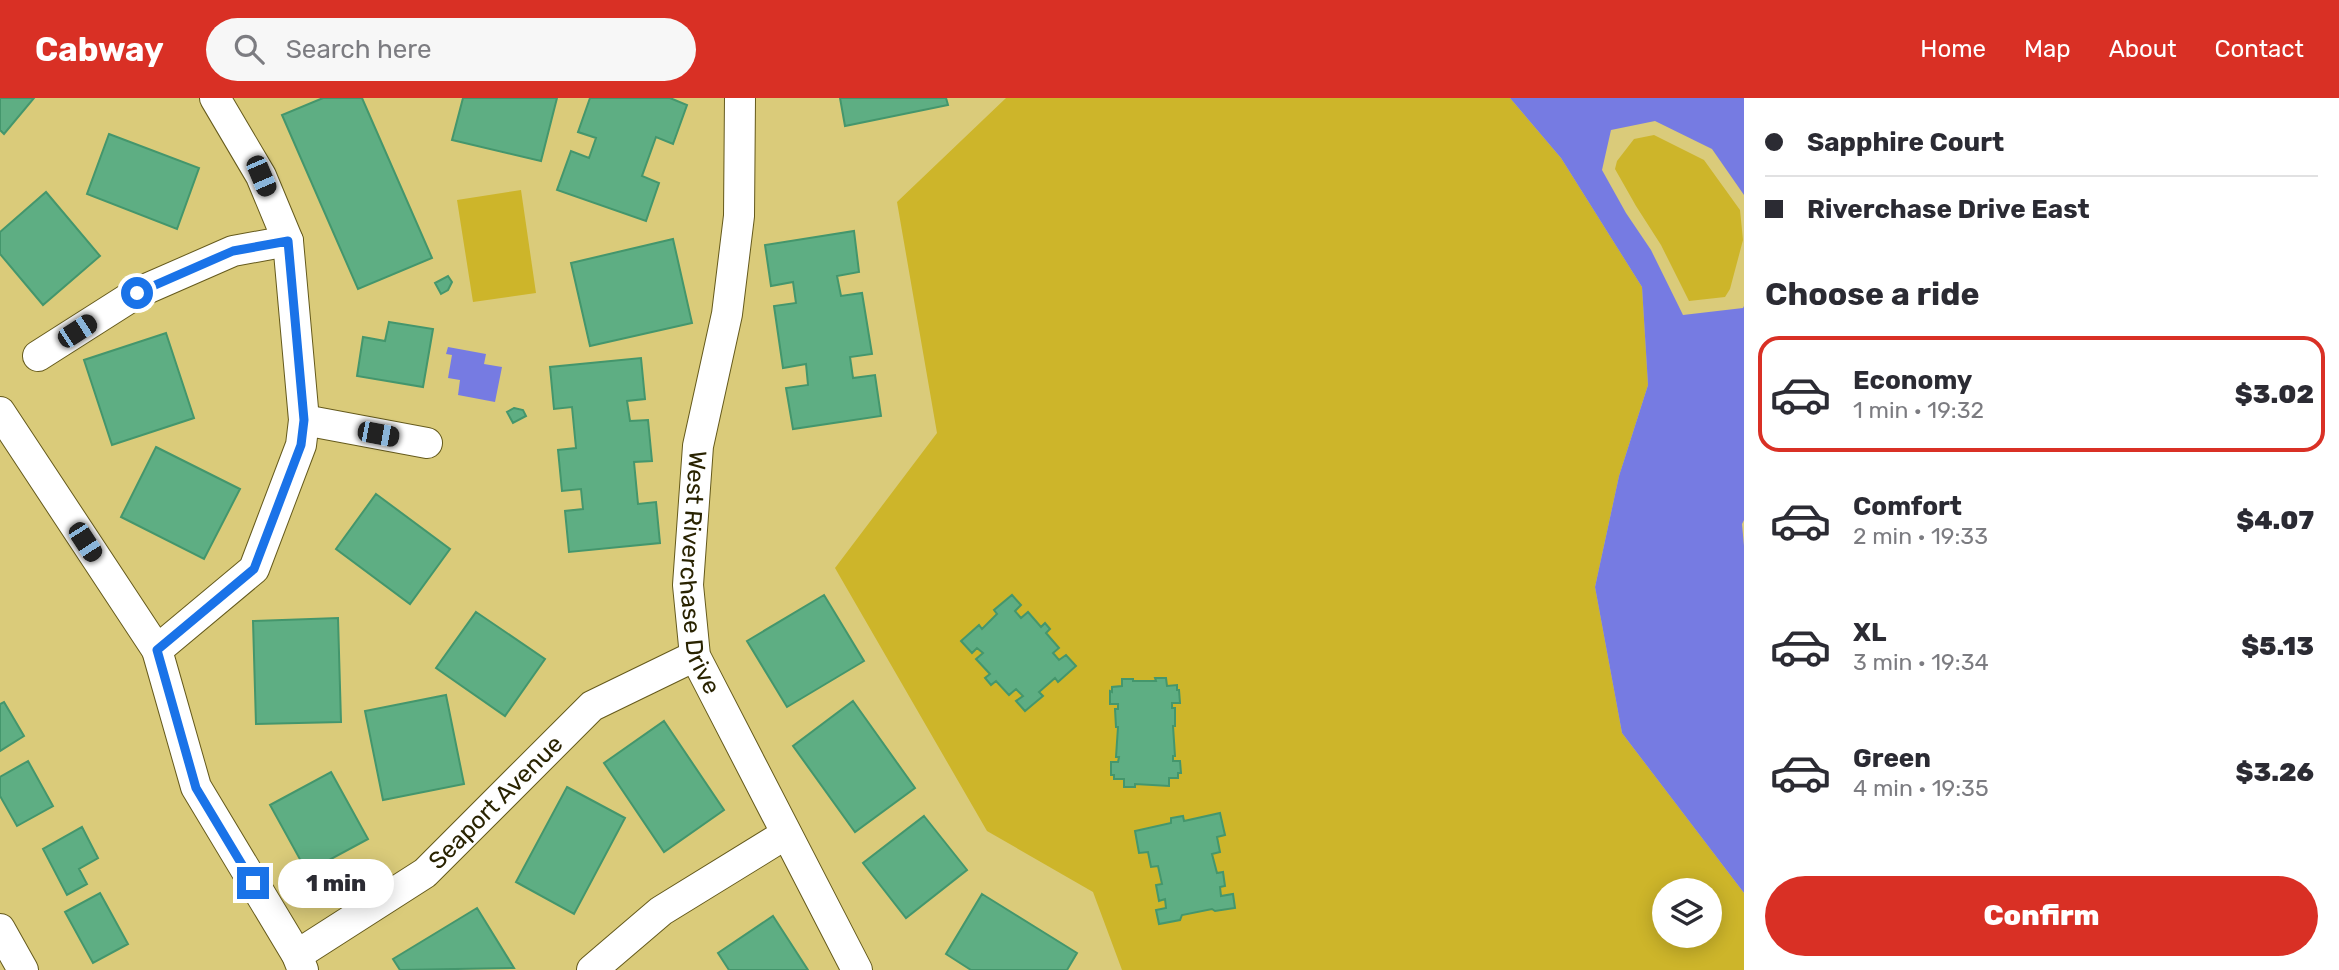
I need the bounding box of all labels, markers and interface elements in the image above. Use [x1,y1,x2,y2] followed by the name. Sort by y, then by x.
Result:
[206,18,696,81] search box
[35,30,164,69] text: Cabway
[230,30,268,68] icon: search
[286,34,432,65] text: Search here
[1920,35,1986,63] text: Home
[2024,35,2071,63] text: Map
[2109,35,2177,63] text: About
[2215,35,2304,63] text: Contact
[1807,127,2004,158] text: Sapphire Court
[244,153,279,199] car
[1807,194,2090,225] text: Riverchase Drive East
[1765,275,1979,313] text: Choose a ride
[121,277,153,309] route start
[54,311,101,351] car
[1769,363,1832,426] icon: car
[1853,365,1972,396] text: Economy
[2235,379,2314,410] text: $3.02
[1853,396,1984,424] text: 1 min · 19:32
[356,420,401,448] car
[674,450,726,699] street label: West Riverchase Drive
[1769,489,1832,552] icon: car
[1853,491,1962,522] text: Comfort
[2236,505,2314,536] text: $4.07
[65,519,106,565] car
[1853,522,1988,550] text: 2 min · 19:33
[1769,615,1832,678] icon: car
[1853,617,1886,648] text: XL
[2241,631,2314,662] text: $5.13
[1853,648,1989,676] text: 3 min · 19:34
[423,730,568,875] street label: Seaport Avenue
[1769,741,1832,804] icon: car
[1853,743,1931,774] text: Green
[2236,757,2314,788] text: $3.26
[1853,774,1989,802] text: 4 min · 19:35
[278,858,393,908] callout: 1 min
[237,867,269,899] route end
[306,869,366,897] text: 1 min
[1765,876,2318,956] button: Confirm
[1652,878,1722,948] map controls
[1652,878,1722,948] button: layers

